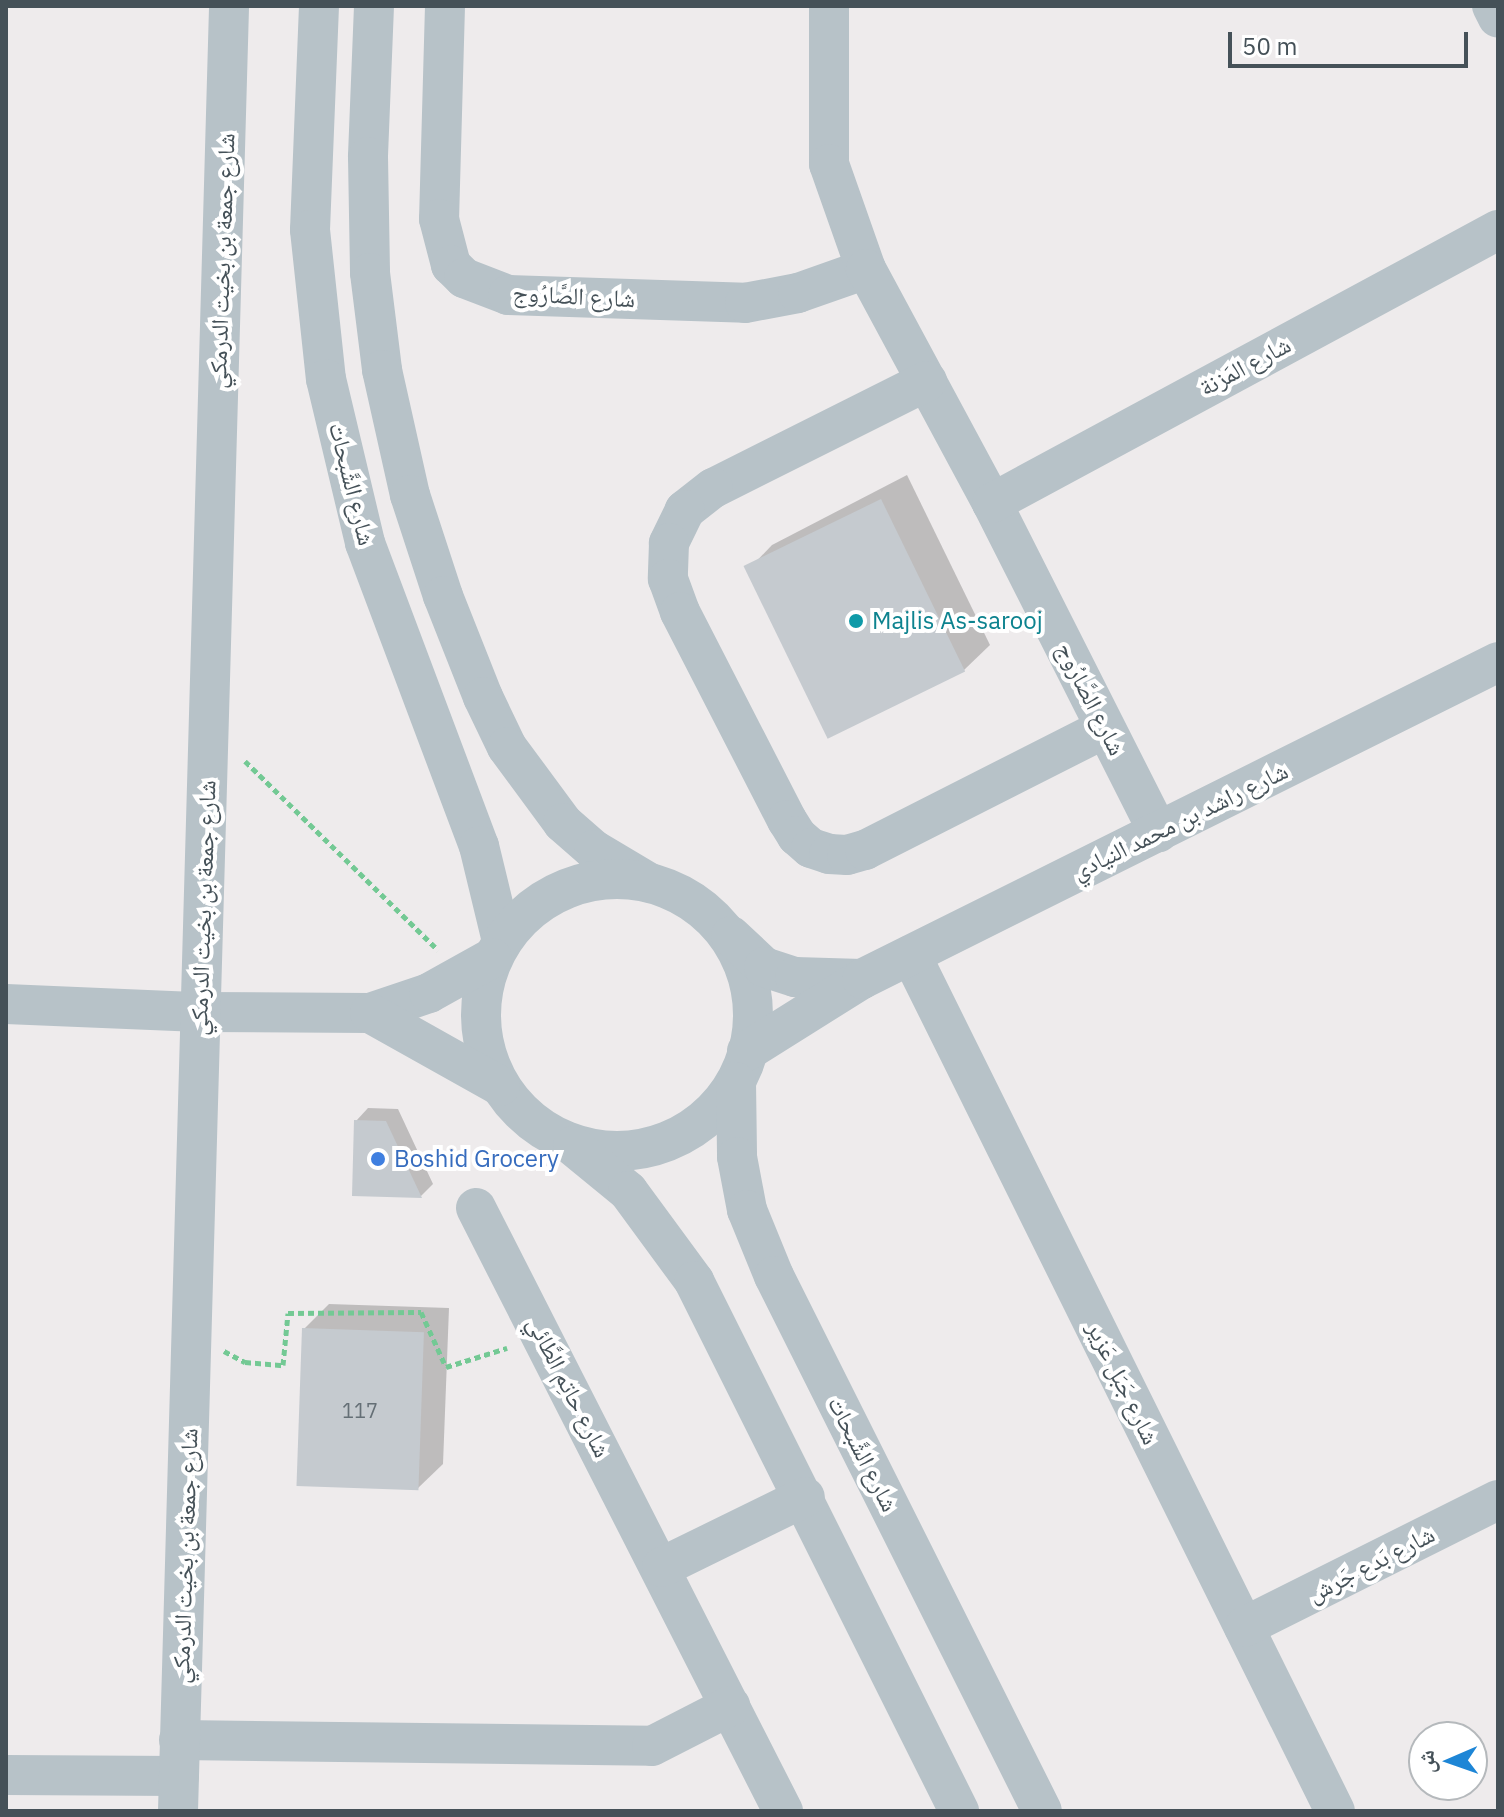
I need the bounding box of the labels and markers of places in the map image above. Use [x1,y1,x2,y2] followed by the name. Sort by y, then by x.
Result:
[872,607,1043,635] place label: Majlis As-sarooj
[847,612,865,630] marker: Majlis As-sarooj
[394,1145,559,1173] place label: Boshid Grocery
[369,1150,387,1168] marker: Boshid Grocery

